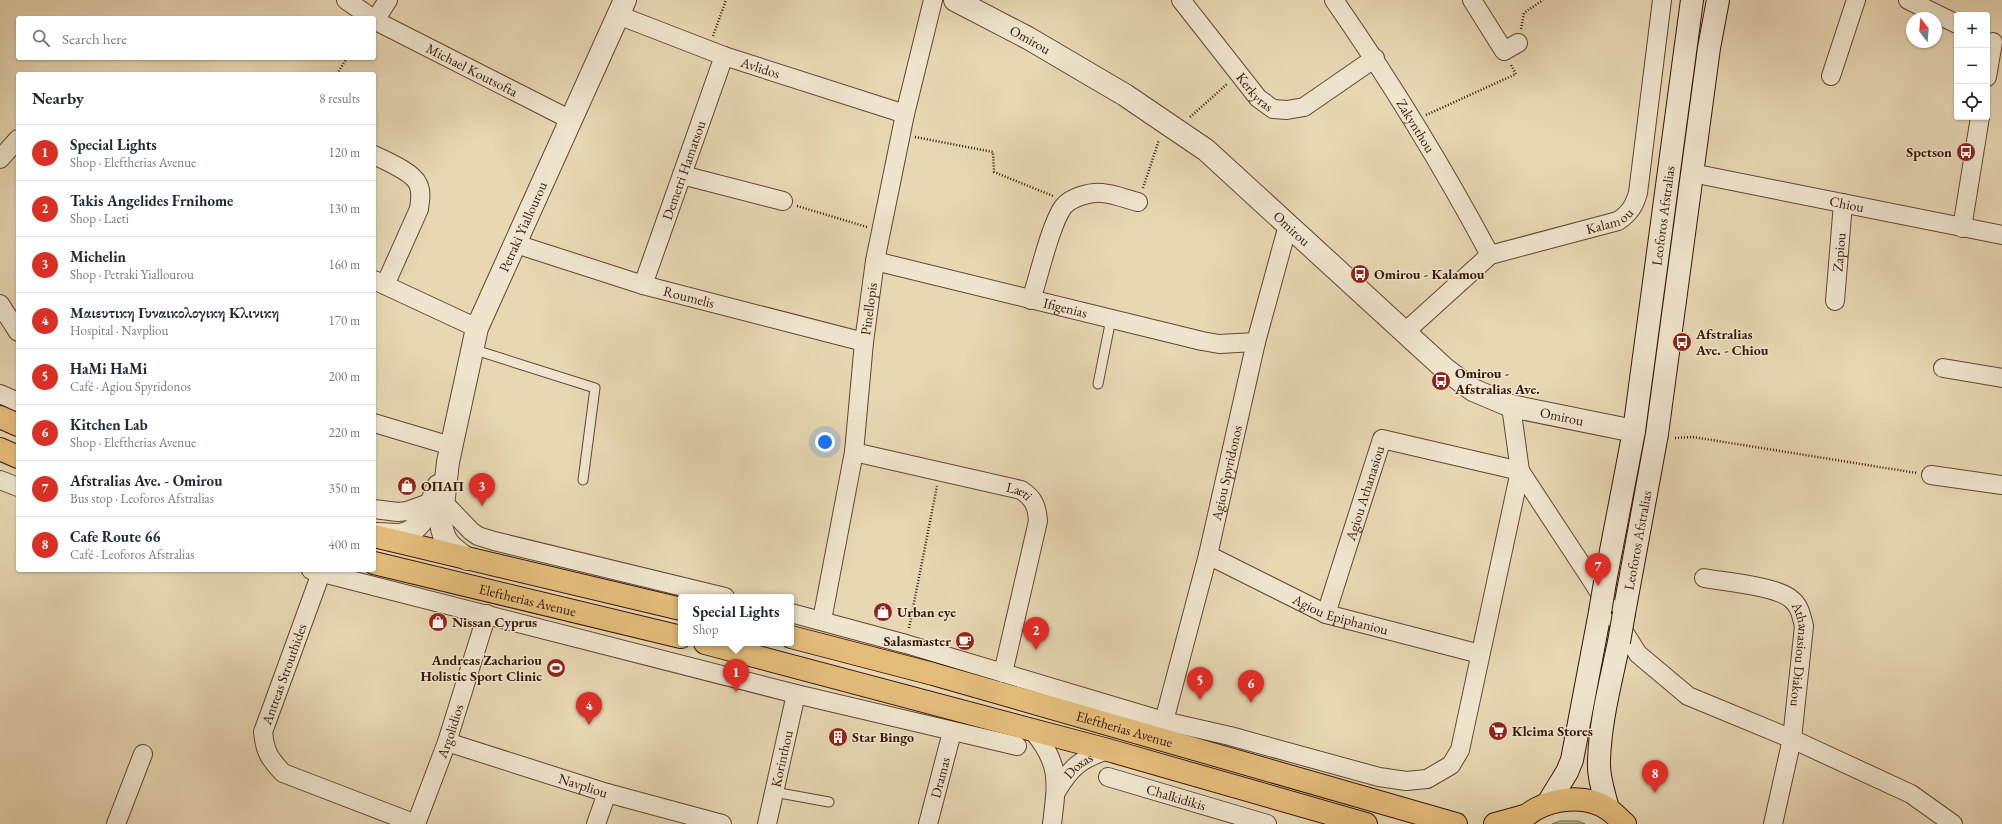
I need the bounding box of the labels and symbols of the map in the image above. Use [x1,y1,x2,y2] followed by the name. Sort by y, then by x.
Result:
[1906,12,1942,48] north arrow
[1007,21,1054,59] street label: Omirou
[423,39,521,101] street label: Michael Koutsofta
[738,53,783,83] street label: Avlidos
[1232,69,1277,116] street label: Kerkyras
[1393,95,1440,156] street label: Zakynthou
[658,117,710,222] street label: Demetri Hamatsou
[1955,141,1977,163] bus stop icon: Spetson
[1906,143,1952,161] place label: Spetson
[1647,164,1679,267] street label: Leoforos Afstralias
[495,178,551,275] street label: Petraki Yiallourou
[1828,192,1866,216] street label: Chiou
[1584,203,1637,238] street label: Kalamou
[1269,207,1315,250] street label: Omirou
[1828,231,1850,272] street label: Zapiou
[1349,263,1371,285] bus stop icon: Omirou - Kalamou
[1374,265,1485,283] place label: Omirou - Kalamou
[856,281,881,336] street label: Pinellopis
[662,282,717,312] street label: Roumelis
[1042,294,1090,322] street label: Ifigenias
[1695,325,1769,359] place label: Afstralias Ave. - Chiou
[1671,331,1693,353] bus stop icon: Afstralias Ave. - Chiou
[1454,364,1540,398] place label: Omirou - Afstralias Ave.
[1430,370,1452,392] bus stop icon: Omirou - Afstralias Ave.
[1538,403,1586,430] street label: Omirou
[1207,423,1246,523] street label: Agiou Spyridonos
[815,432,835,452] your location
[1341,443,1388,544] street label: Agiou Athanasiou
[469,473,495,506] pin: 3
[396,475,418,497] shop icon: ΟΠΑΠ
[421,477,464,495] place label: ΟΠΑΠ
[1005,478,1037,504] street label: Laeti
[1619,489,1655,591] street label: Leoforos Afstralias
[1585,553,1611,586] pin: 7
[477,580,579,621] street label: Eleftherias Avenue
[1289,589,1391,639] street label: Agiou Epiphaniou
[1786,598,1813,708] street label: Athanasiou Diakou
[872,601,894,623] shop icon: Urban eye
[897,603,956,621] place label: Urban eye
[427,611,449,633] shop icon: Nissan Cyprus
[452,613,537,631] place label: Nissan Cyprus
[1023,617,1049,650] pin: 2
[257,620,311,728] street label: Antreas Strouthides
[954,630,976,652] cafe icon: Salasmaster
[883,632,951,650] place label: Salasmaster
[420,651,542,685] place label: Andreas Zachariou Holistic Sport Clinic
[545,657,567,679] sports icon: Andreas Zachariou Holistic Sport Clinic
[723,659,749,692] pin: 1
[1187,667,1213,700] pin: 5
[1238,670,1264,703] pin: 6
[576,692,602,725] pin: 4
[432,701,467,762] street label: Argolidios
[1074,707,1175,751] street label: Eleftherias Avenue
[1487,720,1509,742] supermarket icon: Kleima Stores
[1512,722,1593,740] place label: Kleima Stores
[827,726,849,748] building icon: Star Bingo
[766,728,797,789] street label: Korinthou
[852,728,914,746] place label: Star Bingo
[1059,748,1096,782] street label: Doxas
[926,755,954,800] street label: Dramas
[1642,760,1668,793] pin: 8
[556,769,611,802] street label: Navpliou
[1144,780,1208,815] street label: Chalkidikis

